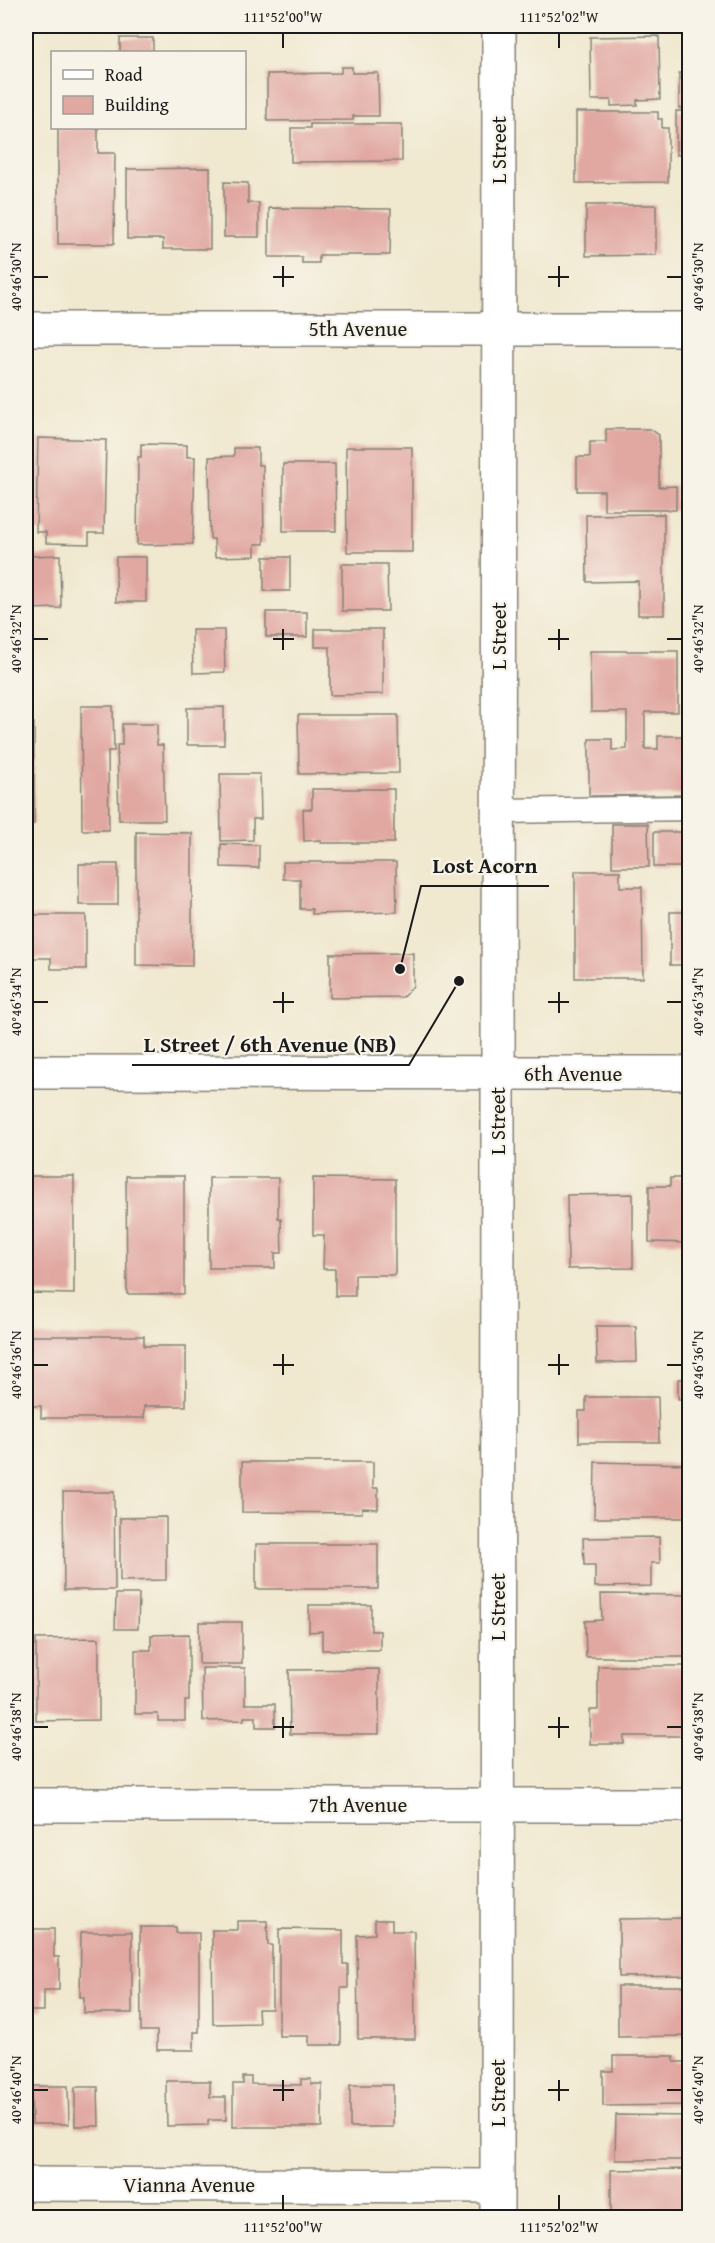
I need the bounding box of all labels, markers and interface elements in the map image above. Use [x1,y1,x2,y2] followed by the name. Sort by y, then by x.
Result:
[243,6,323,27] text: 111°52'00"W
[519,6,599,27] text: 111°52'02"W
[51,51,246,129] legend
[105,61,143,88] text: Road
[105,91,169,118] text: Building
[483,115,514,184] street label: L Street
[5,242,26,311] text: 40°46'30"N
[687,242,708,311] text: 40°46'30"N
[309,313,407,344] street label: 5th Avenue
[483,601,514,670] street label: L Street
[5,604,26,673] text: 40°46'32"N
[687,604,708,673] text: 40°46'32"N
[421,846,549,886] callout: Lost Acorn
[433,849,537,881] text: Lost Acorn
[5,967,26,1036] text: 40°46'34"N
[687,967,708,1036] text: 40°46'34"N
[132,1025,409,1065] callout: L Street / 6th Avenue (NB)
[144,1028,396,1060] text: L Street / 6th Avenue (NB)
[524,1058,622,1089] street label: 6th Avenue
[482,1086,513,1155] street label: L Street
[5,1330,26,1399] text: 40°46'36"N
[687,1330,708,1399] text: 40°46'36"N
[482,1572,513,1641] street label: L Street
[5,1692,26,1761] text: 40°46'38"N
[687,1692,708,1761] text: 40°46'38"N
[309,1789,407,1820] street label: 7th Avenue
[5,2055,26,2124] text: 40°46'40"N
[687,2055,708,2124] text: 40°46'40"N
[482,2058,513,2127] street label: L Street
[123,2169,255,2200] street label: Vianna Avenue
[243,2216,323,2237] text: 111°52'00"W
[519,2216,599,2237] text: 111°52'02"W

